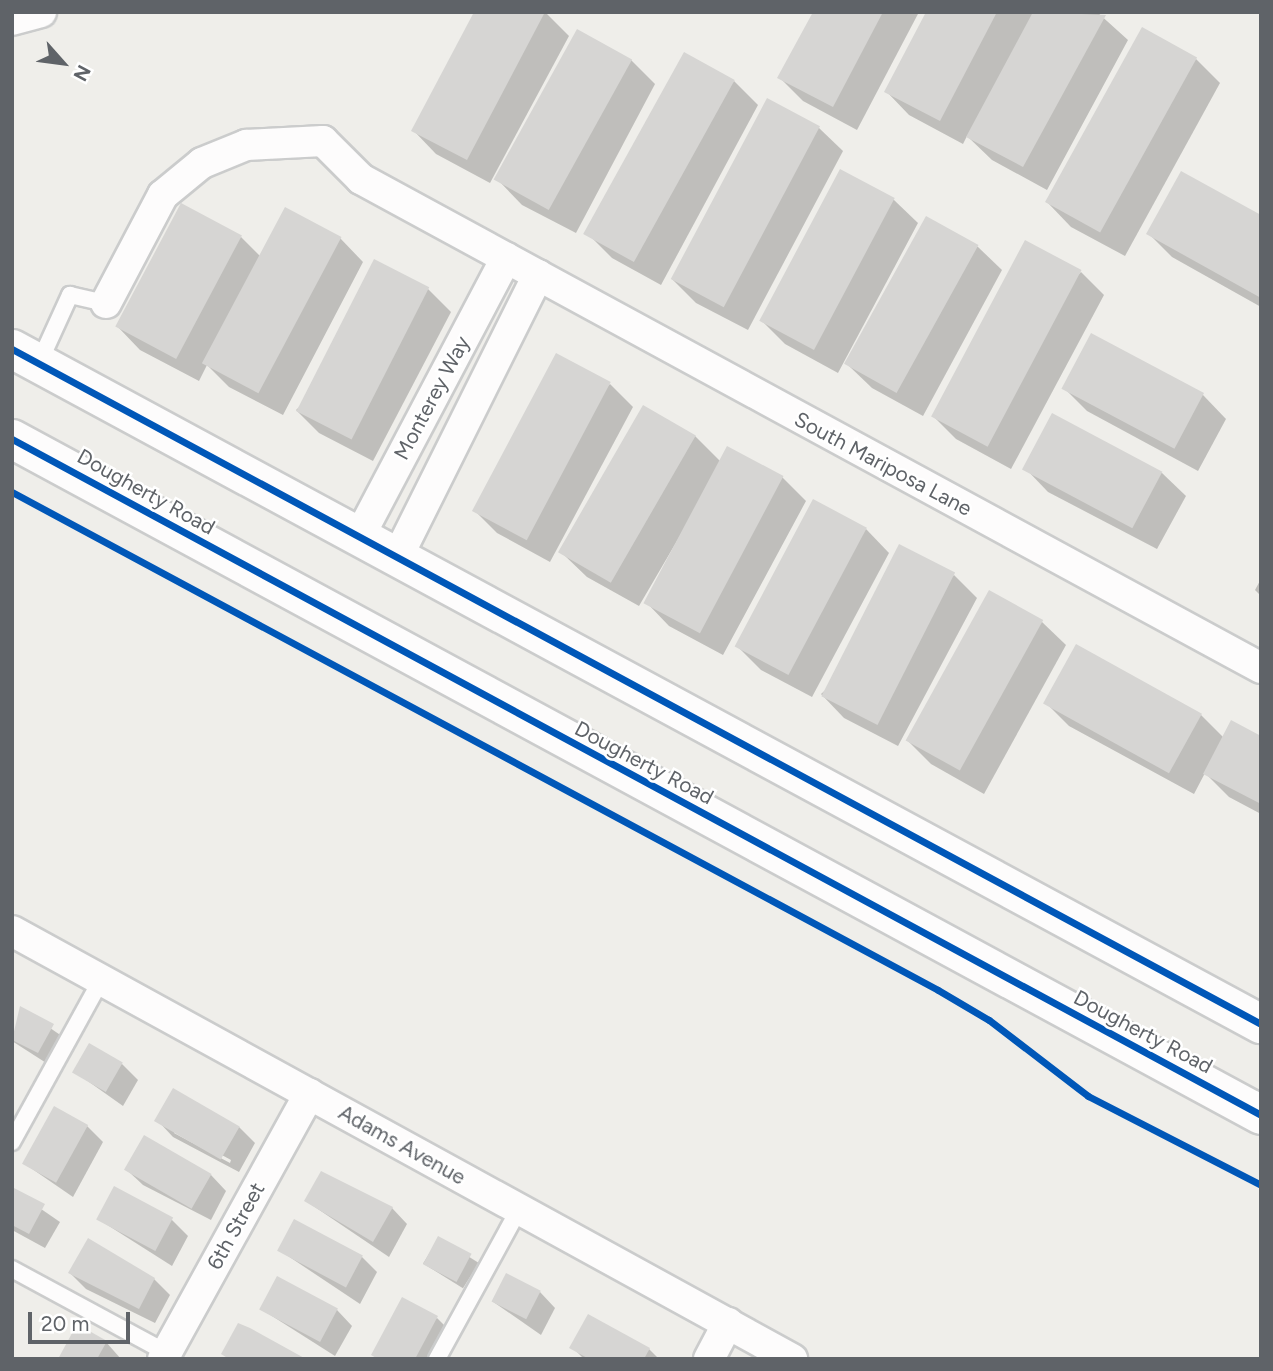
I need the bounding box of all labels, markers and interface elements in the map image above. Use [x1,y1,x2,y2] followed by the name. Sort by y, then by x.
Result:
[28,28,98,98] north arrow
[68,61,96,85] text: N
[389,332,475,464] street label: Monterey Way
[790,407,976,521] street label: South Mariposa Lane
[73,444,219,540] street label: Dougherty Road
[570,716,718,810] street label: Dougherty Road
[1069,985,1217,1079] street label: Dougherty Road
[334,1100,470,1190] street label: Adams Avenue
[202,1178,270,1274] street label: 6th Street
[32,1298,133,1342] scale bar
[41,1311,89,1336] text: 20 m

